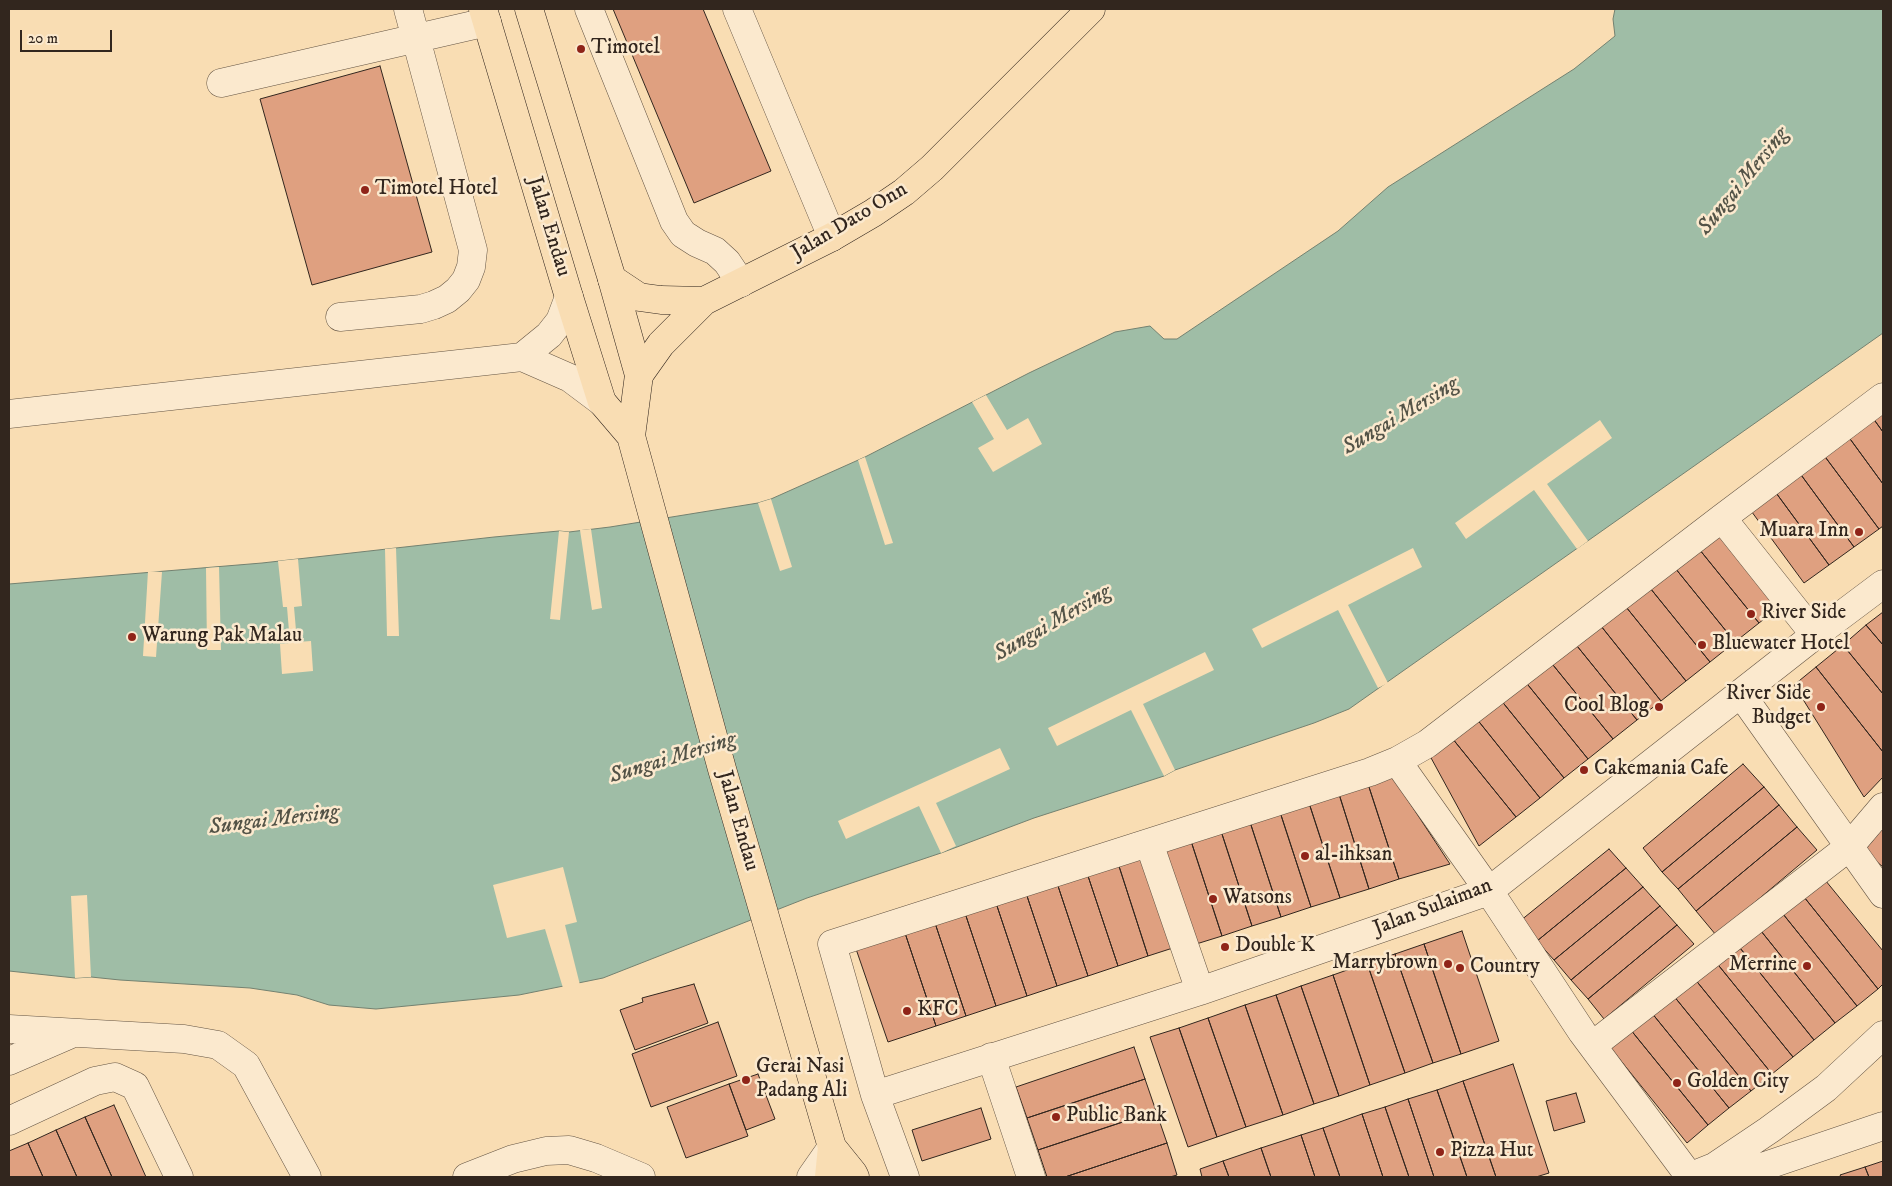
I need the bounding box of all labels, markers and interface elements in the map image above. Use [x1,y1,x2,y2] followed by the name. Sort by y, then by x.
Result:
[22,20,115,52] scale bar
[28,29,58,48] text: 20 m
[591,36,660,62] place label: Timotel
[575,43,587,55] marker: Timotel
[1693,123,1795,241] water label: Sungai Mersing
[521,174,575,280] street label: Jalan Endau
[375,177,498,203] place label: Timotel Hotel
[788,178,912,266] street label: Jalan Dato Onn
[359,184,371,196] marker: Timotel Hotel
[1338,372,1464,462] water label: Sungai Mersing
[1759,519,1849,545] place label: Muara Inn
[1853,526,1865,538] marker: Muara Inn
[990,580,1116,668] water label: Sungai Mersing
[1761,601,1846,627] place label: River Side
[1745,608,1757,620] marker: River Side
[142,624,302,650] place label: Warung Pak Malau
[126,631,138,643] marker: Warung Pak Malau
[1712,632,1850,658] place label: Bluewater Hotel
[1696,639,1708,651] marker: Bluewater Hotel
[1726,682,1811,732] place label: River Side Budget
[1564,694,1649,720] place label: Cool Blog
[1653,701,1665,713] marker: Cool Blog
[1815,701,1827,713] marker: River Side Budget
[607,727,739,791] water label: Sungai Mersing
[1594,757,1729,783] place label: Cakemania Cafe
[1578,764,1590,776] marker: Cakemania Cafe
[711,768,763,874] street label: Jalan Endau
[208,800,340,842] water label: Sungai Mersing
[1315,843,1392,869] place label: al-ihksan
[1299,850,1311,862] marker: al-ihksan
[1370,874,1496,942] street label: Jalan Sulaiman
[1223,886,1292,912] place label: Watsons
[1207,893,1219,905] marker: Watsons
[1235,934,1315,960] place label: Double K
[1219,941,1231,953] marker: Double K
[1332,951,1438,977] place label: Marrybrown
[1729,953,1797,979] place label: Merrine
[1470,955,1540,981] place label: Country
[1442,958,1454,970] marker: Marrybrown
[1801,960,1813,972] marker: Merrine
[1454,962,1466,974] marker: Country
[917,998,959,1024] place label: KFC
[901,1005,913,1017] marker: KFC
[756,1055,847,1105] place label: Gerai Nasi Padang Ali
[1687,1070,1789,1096] place label: Golden City
[740,1074,752,1086] marker: Gerai Nasi Padang Ali
[1671,1077,1683,1089] marker: Golden City
[1066,1104,1167,1130] place label: Public Bank
[1050,1111,1062,1123] marker: Public Bank
[1450,1139,1533,1165] place label: Pizza Hut
[1434,1146,1446,1158] marker: Pizza Hut

